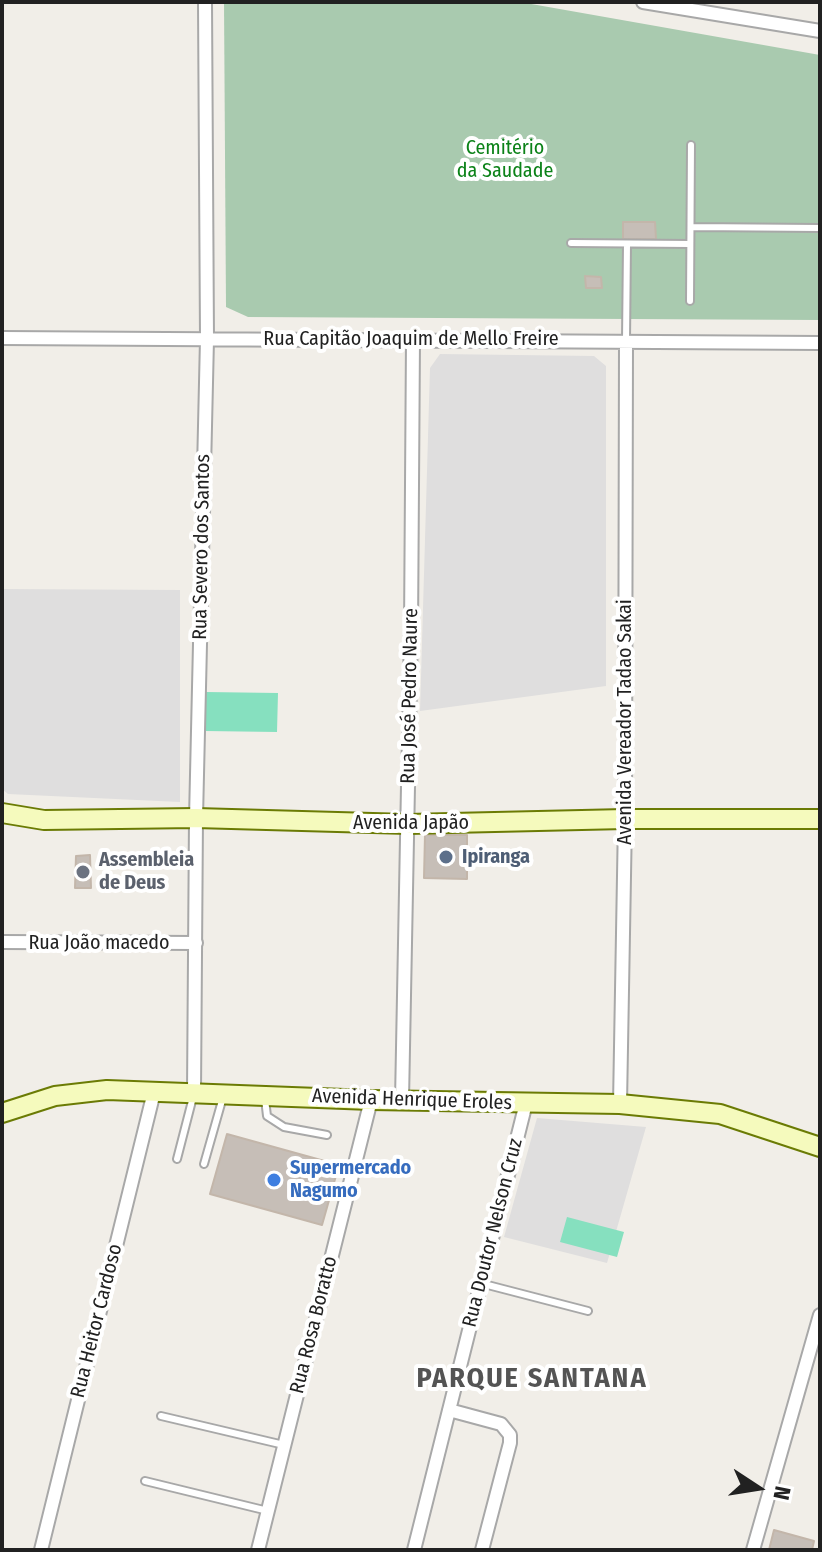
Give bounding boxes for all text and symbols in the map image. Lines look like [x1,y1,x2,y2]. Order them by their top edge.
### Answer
park label: Cemitério da Saudade [457,136,553,183]
street label: Rua Capitão Joaquim de Mello Freire [263,327,559,351]
street label: Rua Severo dos Santos [188,454,216,640]
street label: Avenida Vereador Tadao Sakai [613,599,637,845]
street label: Rua José Pedro Naure [396,608,424,784]
street label: Avenida Japão [353,811,469,835]
place label: Ipiranga [462,845,530,869]
place label: Assembleia de Deus [99,848,194,895]
marker: Ipiranga [437,848,455,866]
marker: Assembleia de Deus [74,863,92,881]
street label: Rua João macedo [28,931,170,955]
street label: Avenida Henrique Eroles [312,1085,512,1115]
street label: Rua Doutor Nelson Cruz [458,1136,528,1330]
place label: Supermercado Nagumo [290,1156,411,1203]
marker: Supermercado Nagumo [265,1171,283,1189]
street label: Rua Heitor Cardoso [66,1242,128,1400]
street label: Rua Rosa Boratto [285,1254,343,1396]
district label: PARQUE SANTANA [416,1362,648,1396]
north arrow [718,1448,798,1528]
text: N [767,1484,797,1502]

